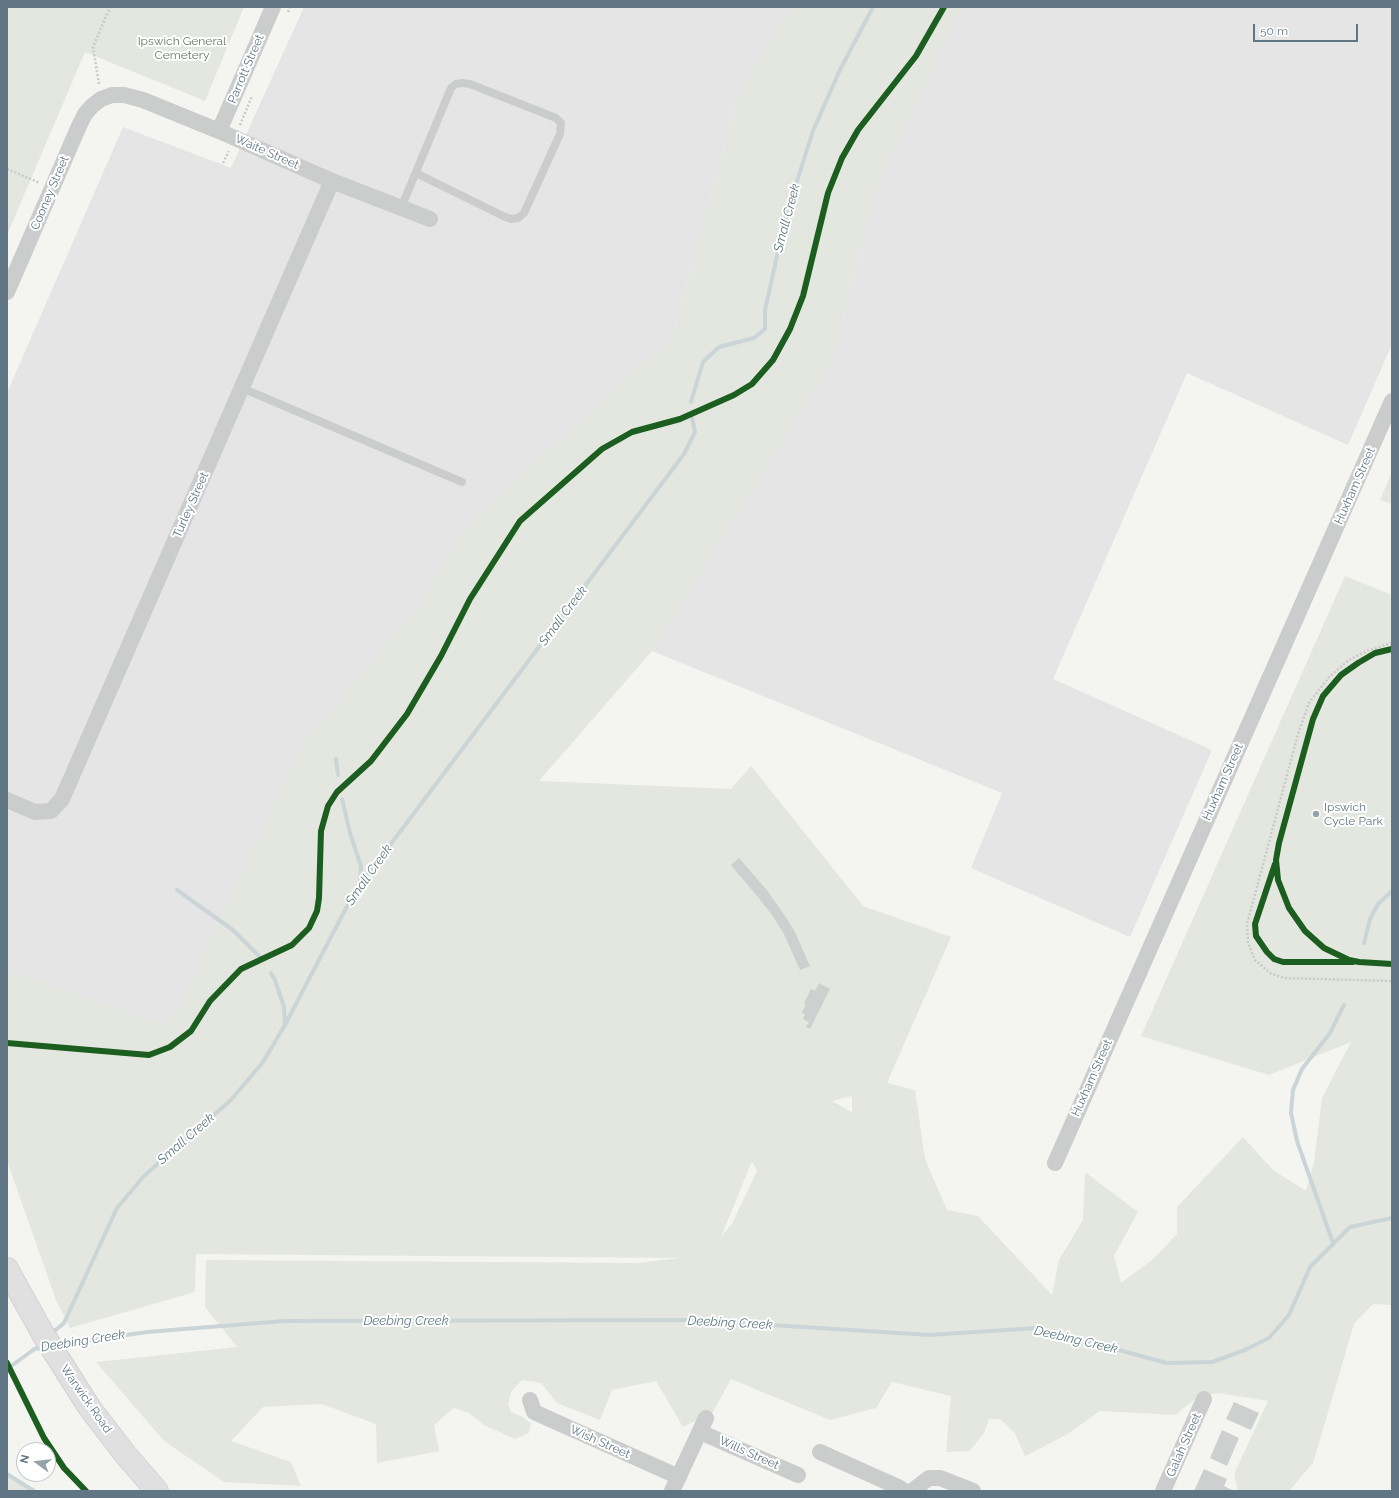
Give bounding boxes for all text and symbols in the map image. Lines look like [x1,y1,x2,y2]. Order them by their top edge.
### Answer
scale bar [1255,16,1360,42]
text: 50 m [1260,24,1288,38]
street label: Parrott Street [225,32,267,106]
park label: Ipswich General Cemetery [138,34,226,62]
street label: Waite Street [233,132,301,172]
street label: Cooney Street [28,154,72,232]
water label: Small Creek [770,182,804,254]
street label: Huxham Street [1332,445,1378,527]
street label: Turley Street [170,470,212,540]
water label: Small Creek [536,583,590,649]
street label: Huxham Street [1200,741,1246,823]
place label: Ipswich Cycle Park [1324,800,1383,828]
marker: Ipswich Cycle Park [1311,809,1321,819]
water label: Small Creek [342,842,396,908]
street label: Huxham Street [1069,1037,1115,1119]
water label: Small Creek [154,1110,218,1168]
water label: Deebing Creek [363,1313,449,1329]
water label: Deebing Creek [687,1313,773,1333]
water label: Deebing Creek [1033,1323,1119,1357]
water label: Deebing Creek [40,1327,126,1355]
street label: Warwick Road [57,1362,115,1436]
street label: Galah Street [1164,1411,1204,1479]
street label: Wish Street [568,1422,632,1462]
street label: Wills Street [717,1433,781,1473]
north arrow [16,1442,56,1482]
text: N [18,1453,32,1465]

